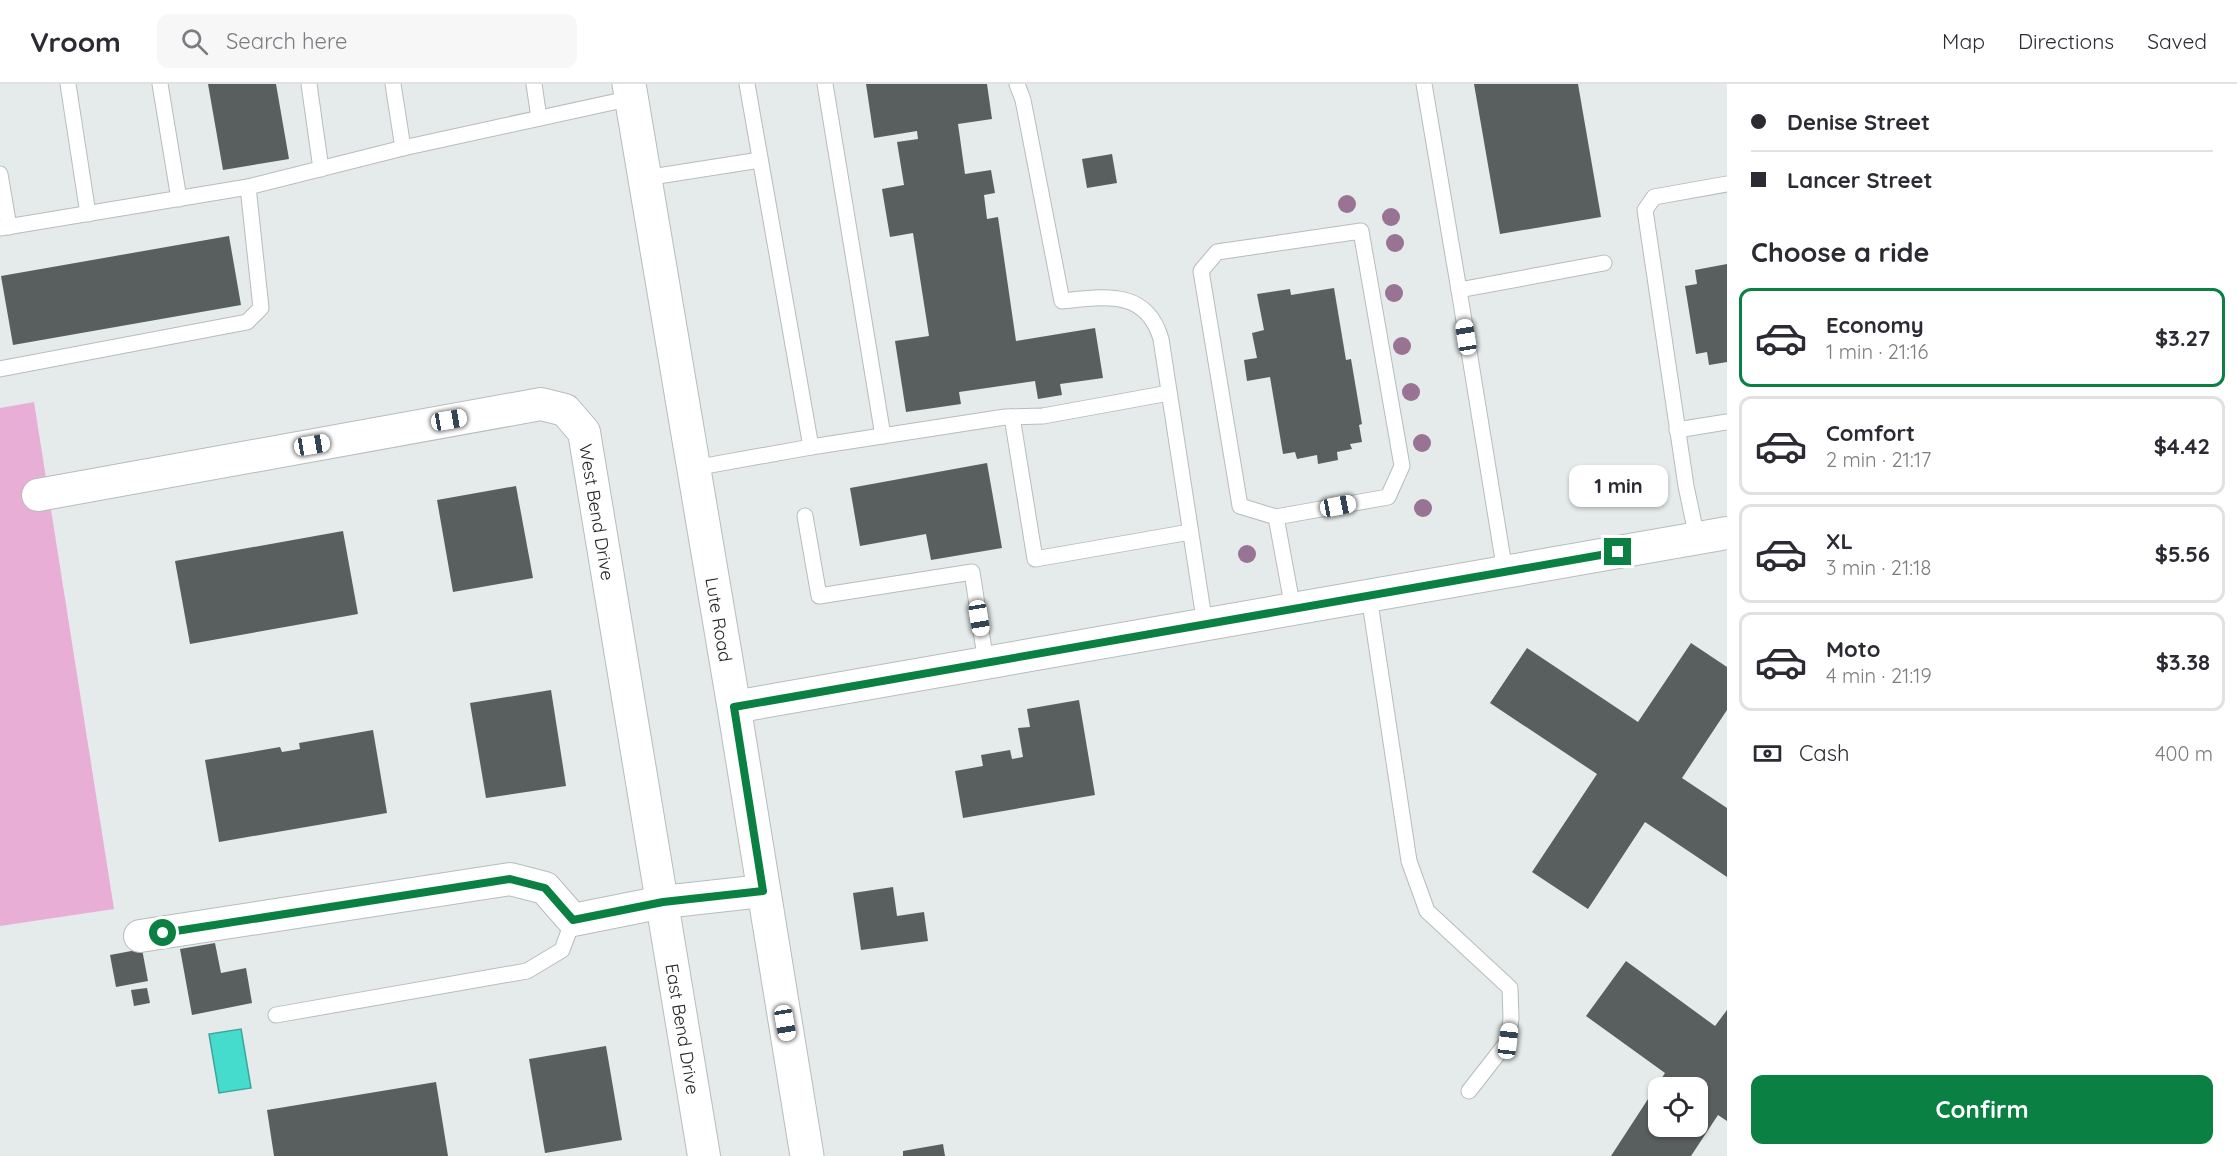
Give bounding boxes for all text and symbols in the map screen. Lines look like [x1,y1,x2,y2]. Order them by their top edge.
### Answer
search box [157,14,577,68]
text: Vroom [30,24,121,59]
icon: search [178,25,211,58]
text: Search here [226,27,347,55]
text: Map [1942,28,1985,54]
text: Directions [2018,28,2114,54]
text: Saved [2147,28,2207,54]
text: Denise Street [1787,108,1930,136]
text: Lancer Street [1787,166,1933,194]
text: Choose a ride [1751,235,1929,269]
icon: car [1754,311,1808,365]
text: Economy [1826,311,1924,339]
car [1454,318,1478,356]
text: $3.27 [2155,324,2210,352]
text: 1 min · 21:16 [1826,339,1928,364]
car [430,408,468,432]
icon: car [1754,419,1808,473]
text: Comfort [1826,419,1915,447]
text: $4.42 [2154,432,2210,460]
car [293,433,331,457]
street label: West Bend Drive [575,442,620,582]
text: 2 min · 21:17 [1826,447,1931,472]
callout: 1 min [1568,465,1668,507]
text: 1 min [1594,473,1643,498]
car [1319,494,1357,518]
icon: car [1754,527,1808,581]
text: XL [1826,527,1853,555]
route end [1604,538,1631,565]
text: $5.56 [2155,540,2210,568]
text: 3 min · 21:18 [1826,555,1931,580]
street label: Lute Road [701,575,738,664]
car [967,599,991,637]
icon: car [1754,635,1808,689]
text: Moto [1826,635,1880,663]
text: $3.38 [2156,648,2210,676]
text: 4 min · 21:19 [1826,663,1932,688]
icon: cash [1751,737,1784,770]
text: Cash [1799,739,1850,767]
text: 400 m [2155,741,2213,766]
route start [149,919,176,946]
street label: East Bend Drive [661,962,705,1096]
car [773,1004,797,1042]
car [1497,1022,1519,1060]
button: Confirm [1751,1075,2213,1144]
map controls [1648,1077,1708,1137]
button: locate [1648,1077,1708,1137]

